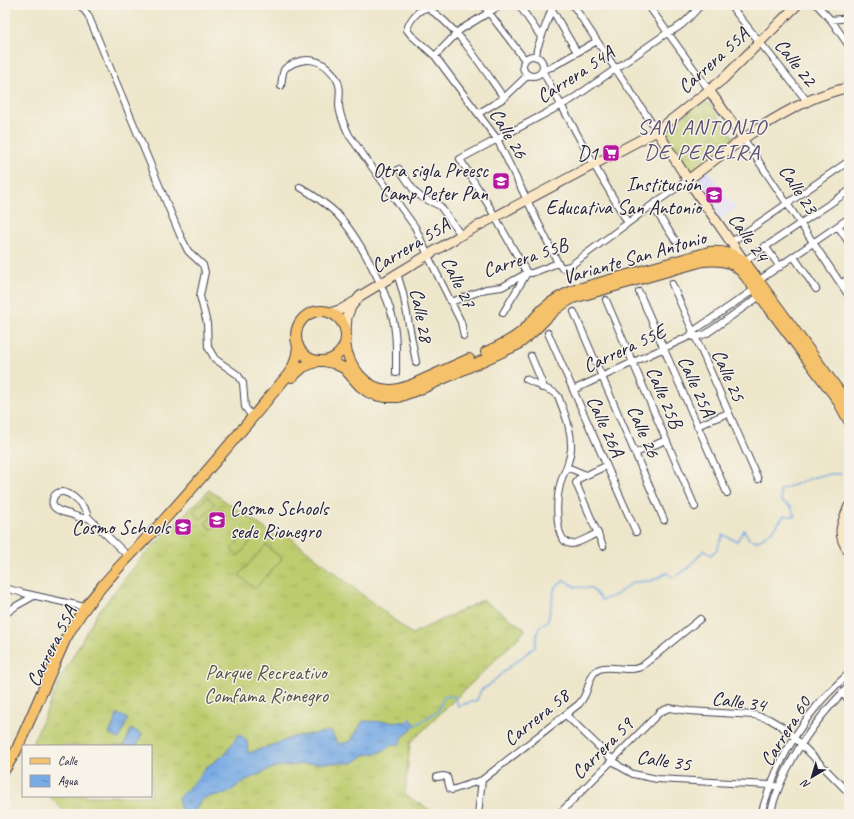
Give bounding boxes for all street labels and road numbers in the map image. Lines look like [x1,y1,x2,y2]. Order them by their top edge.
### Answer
street label: Carrera 55A [673,21,755,99]
street label: Calle 22 [769,33,823,93]
street label: Carrera 54A [532,40,620,109]
street label: Calle 26 [484,104,534,164]
street label: Calle 23 [773,160,825,221]
street label: Calle 24 [723,208,776,268]
street label: Carrera 55A [366,212,455,279]
street label: Variante San Antonio [560,225,710,290]
street label: Carrera 55B [480,232,572,283]
street label: Calle 27 [435,252,482,313]
street label: Calle 28 [404,286,439,346]
street label: Carrera 55E [579,318,672,378]
street label: Calle 25 [706,345,751,406]
street label: Calle 25A [672,352,721,422]
street label: Calle 25B [640,363,689,433]
street label: Calle 26A [581,392,630,462]
street label: Calle 26 [621,401,666,462]
street label: Carrera 55A [20,601,83,691]
street label: Carrera 58 [498,682,576,751]
street label: Calle 34 [710,685,770,718]
street label: Carrera 60 [754,690,818,771]
street label: Carrera 59 [566,711,640,785]
street label: Calle 35 [635,744,694,777]

